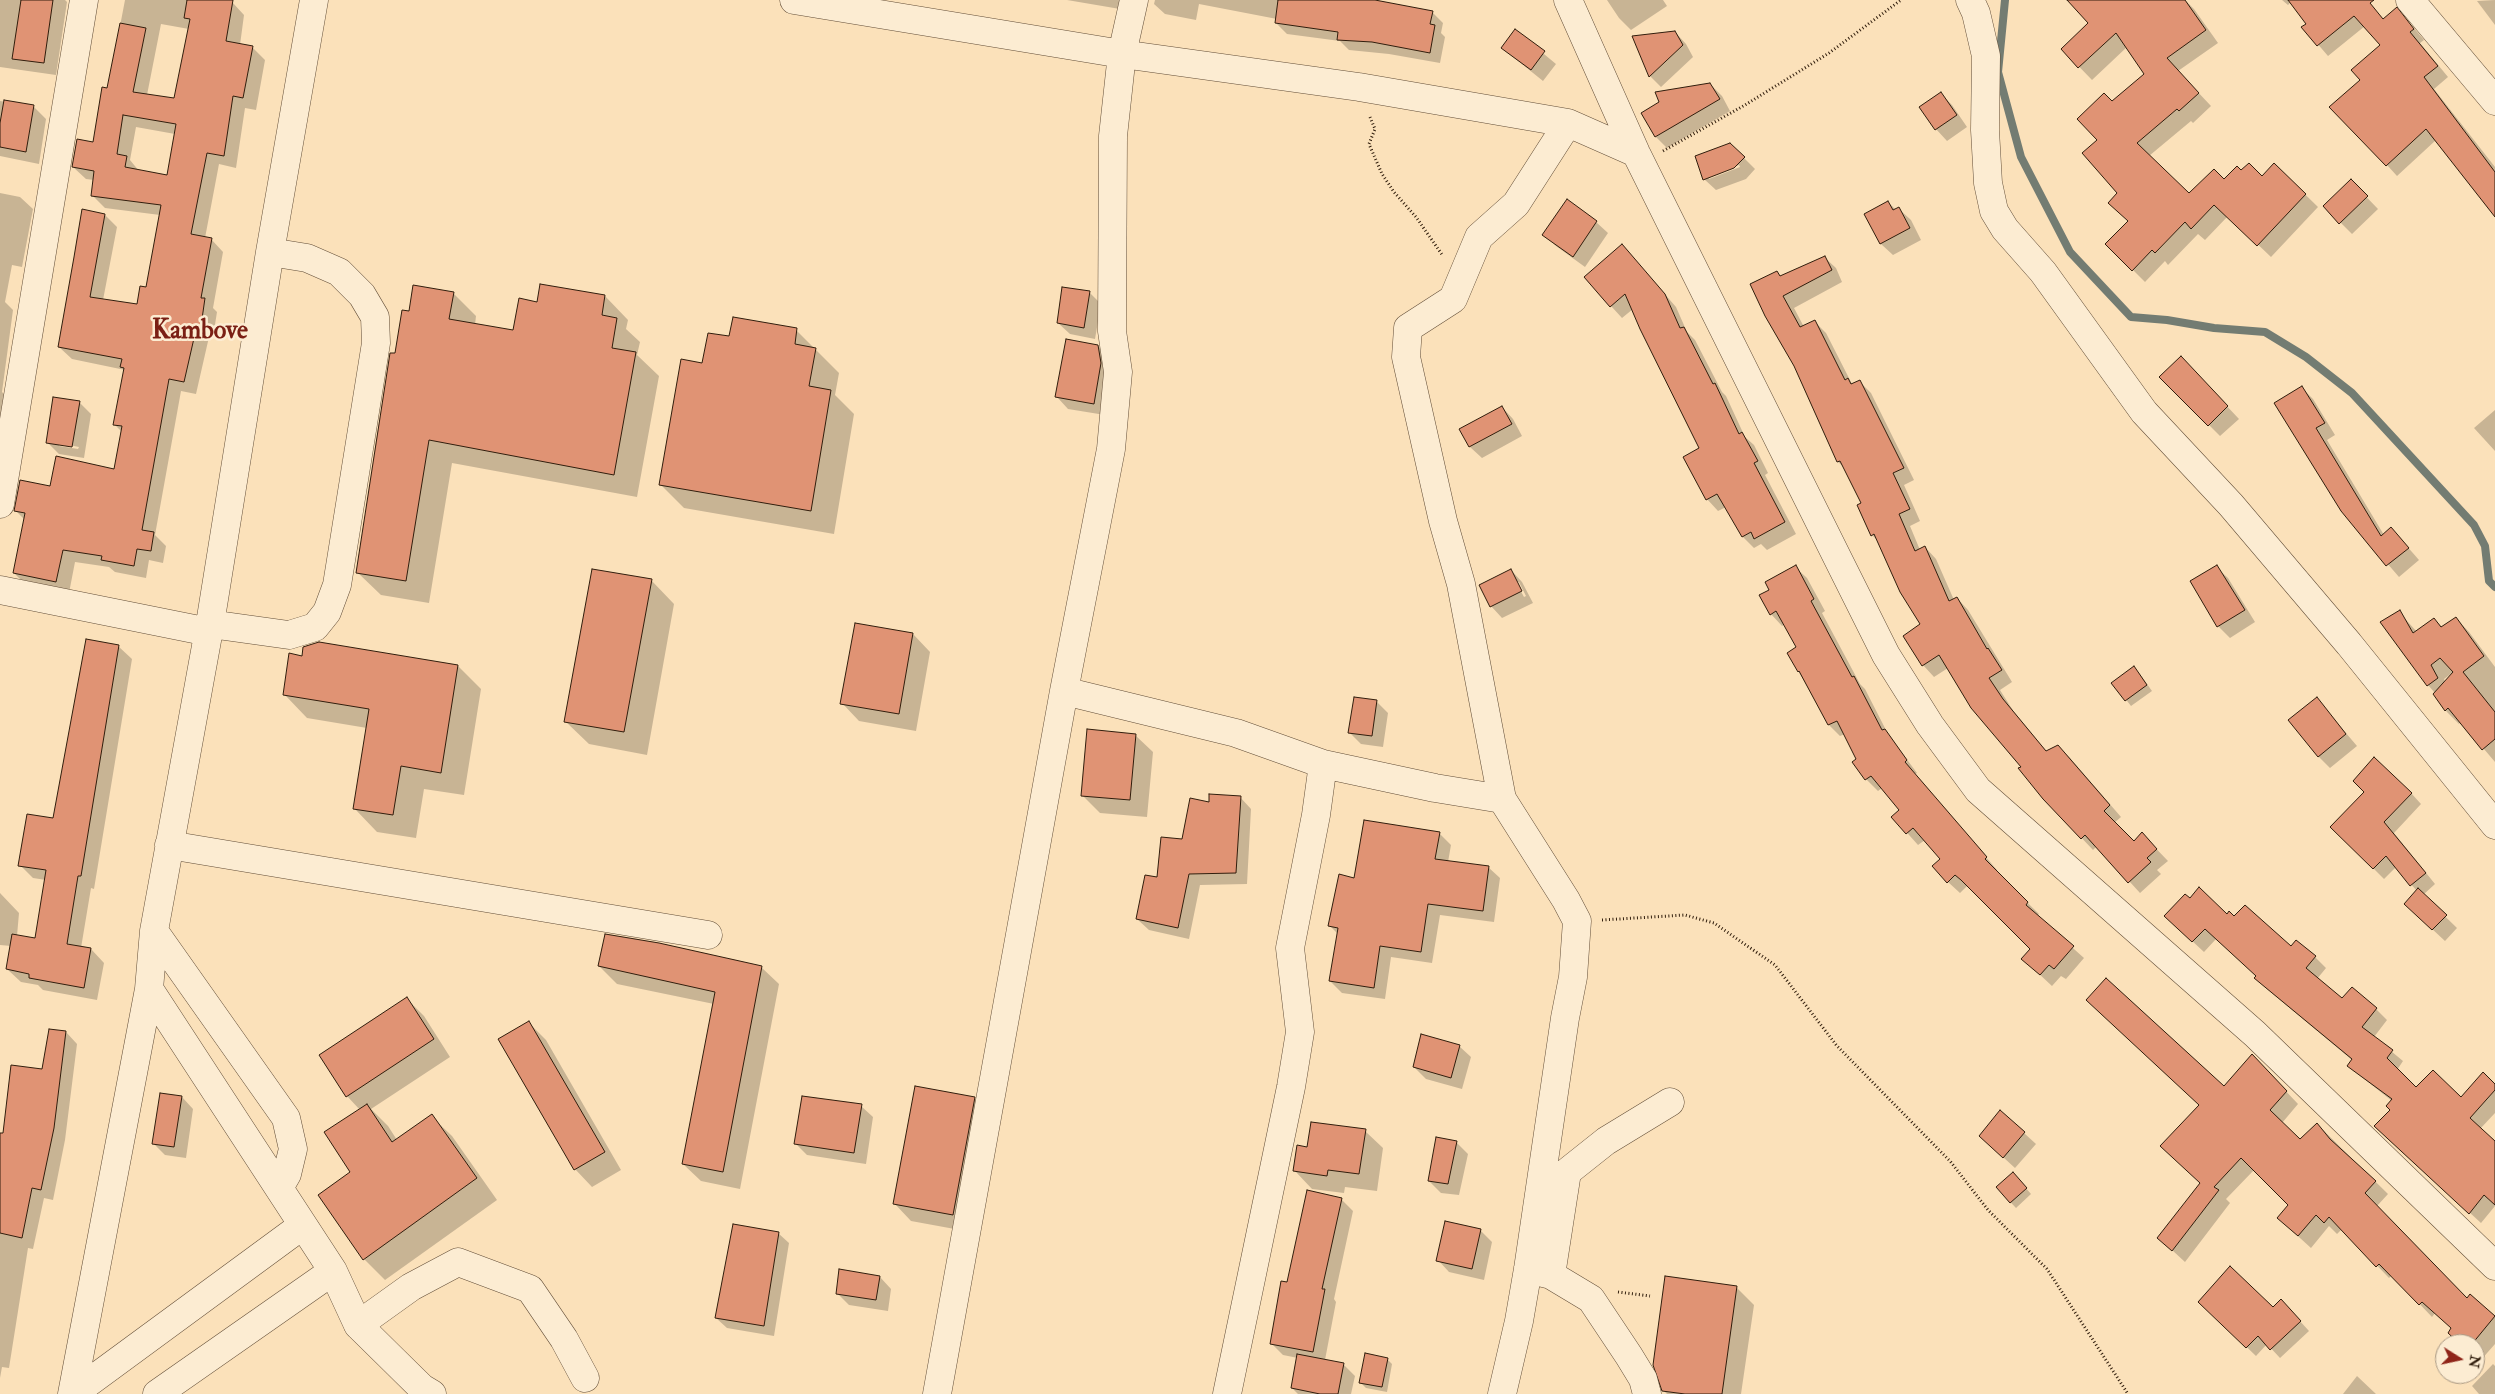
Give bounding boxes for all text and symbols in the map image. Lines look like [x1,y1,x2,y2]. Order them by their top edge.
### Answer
district label: Kambove [152,316,248,348]
north arrow [2435,1334,2485,1384]
text: N [2465,1354,2484,1369]

